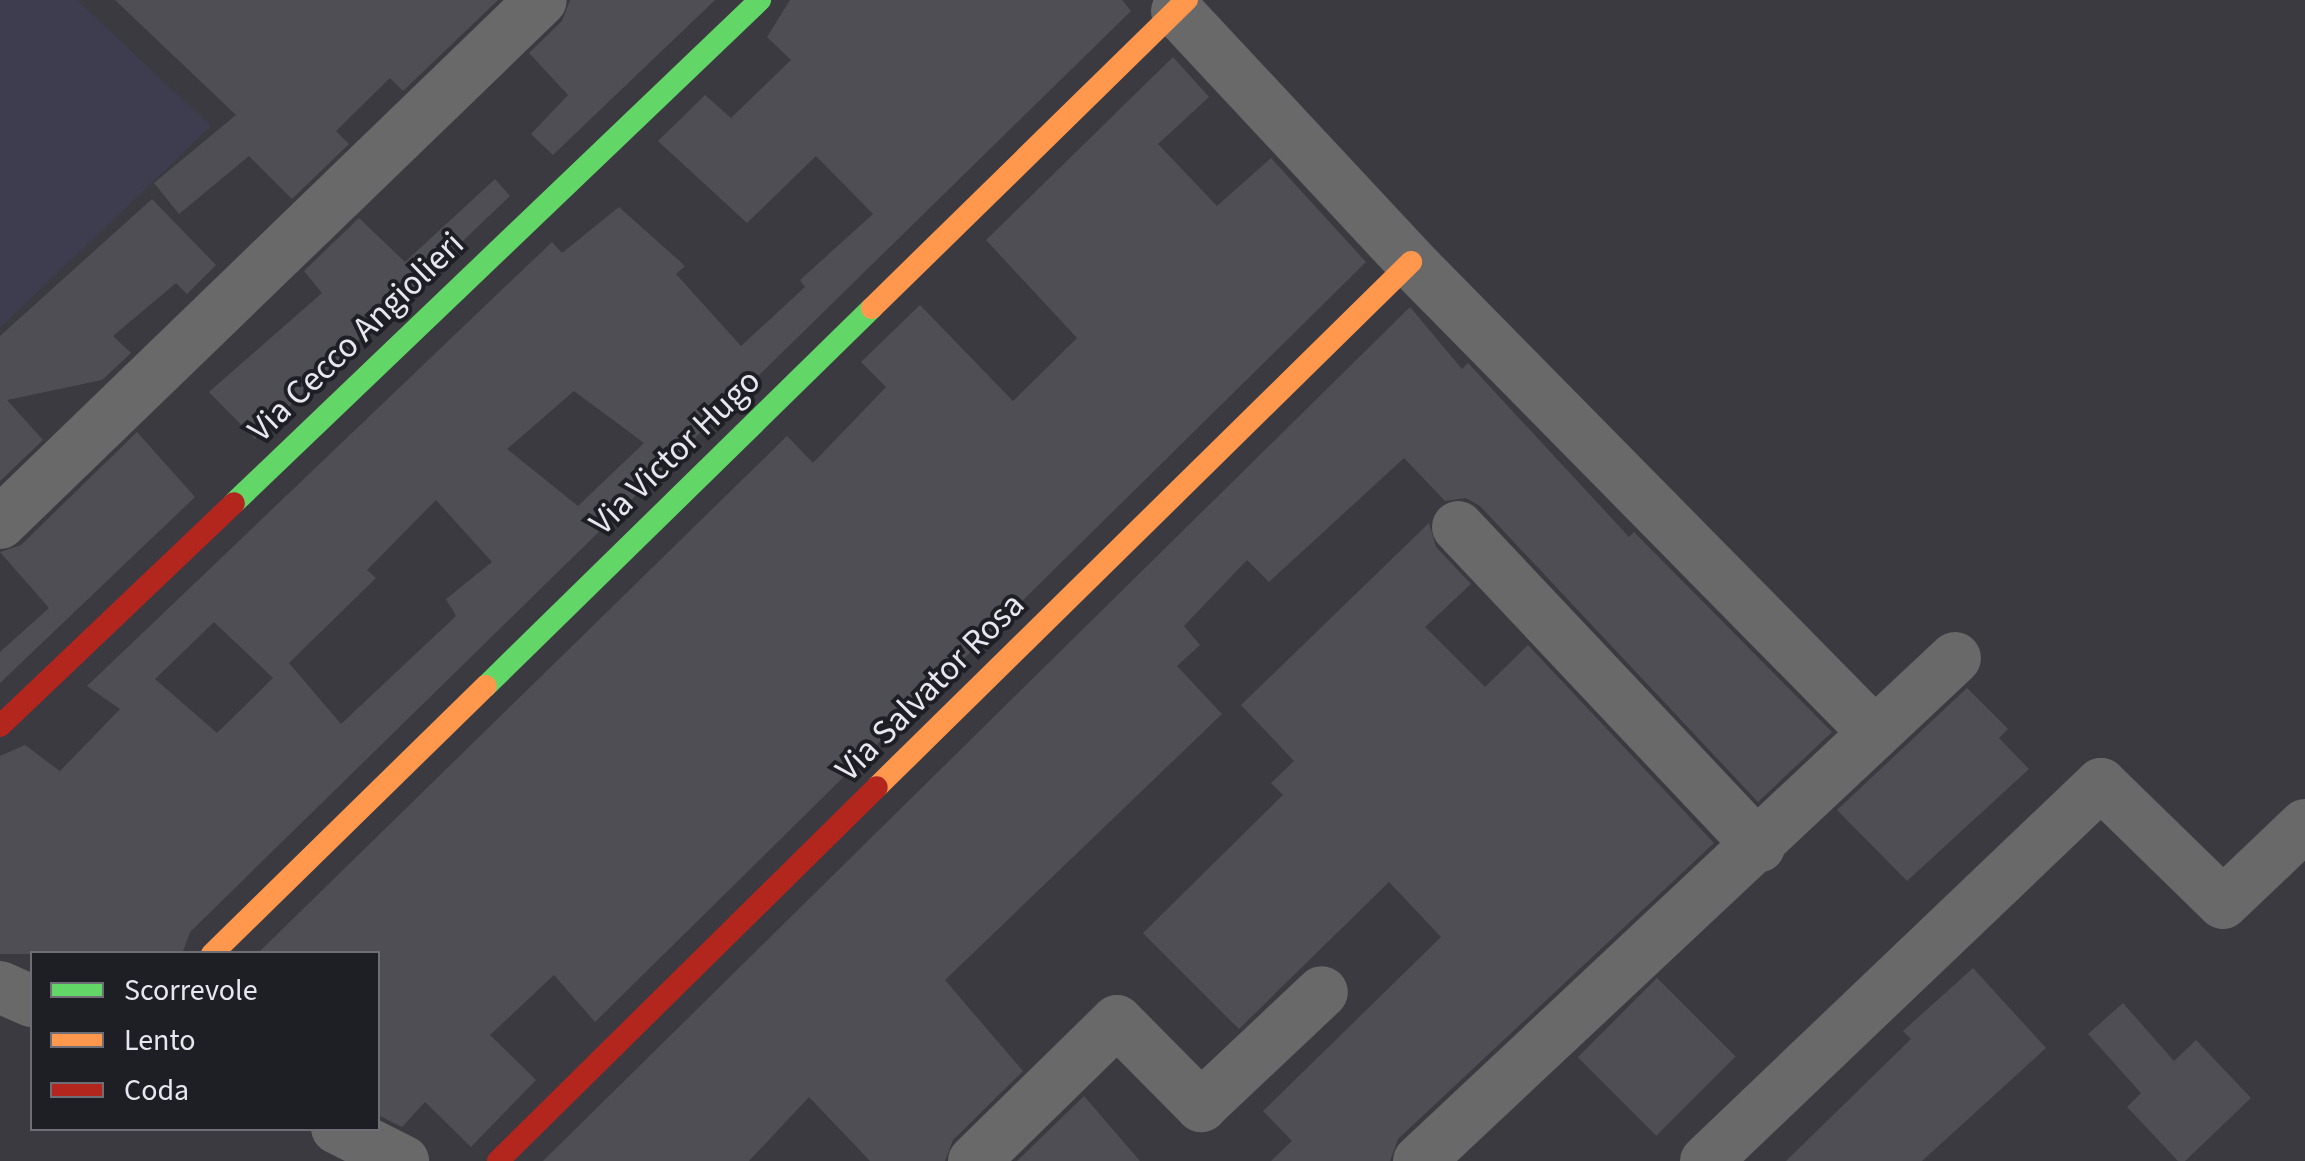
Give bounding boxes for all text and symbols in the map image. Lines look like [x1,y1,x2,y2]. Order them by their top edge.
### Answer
street label: Via Cecco Angiolieri [239,223,473,451]
street label: Via Victor Hugo [581,360,769,544]
street label: Via Salvator Rosa [827,584,1033,790]
legend [30,951,380,1131]
text: Scorrevole [124,969,258,1012]
text: Lento [124,1019,196,1062]
text: Coda [124,1069,189,1112]

